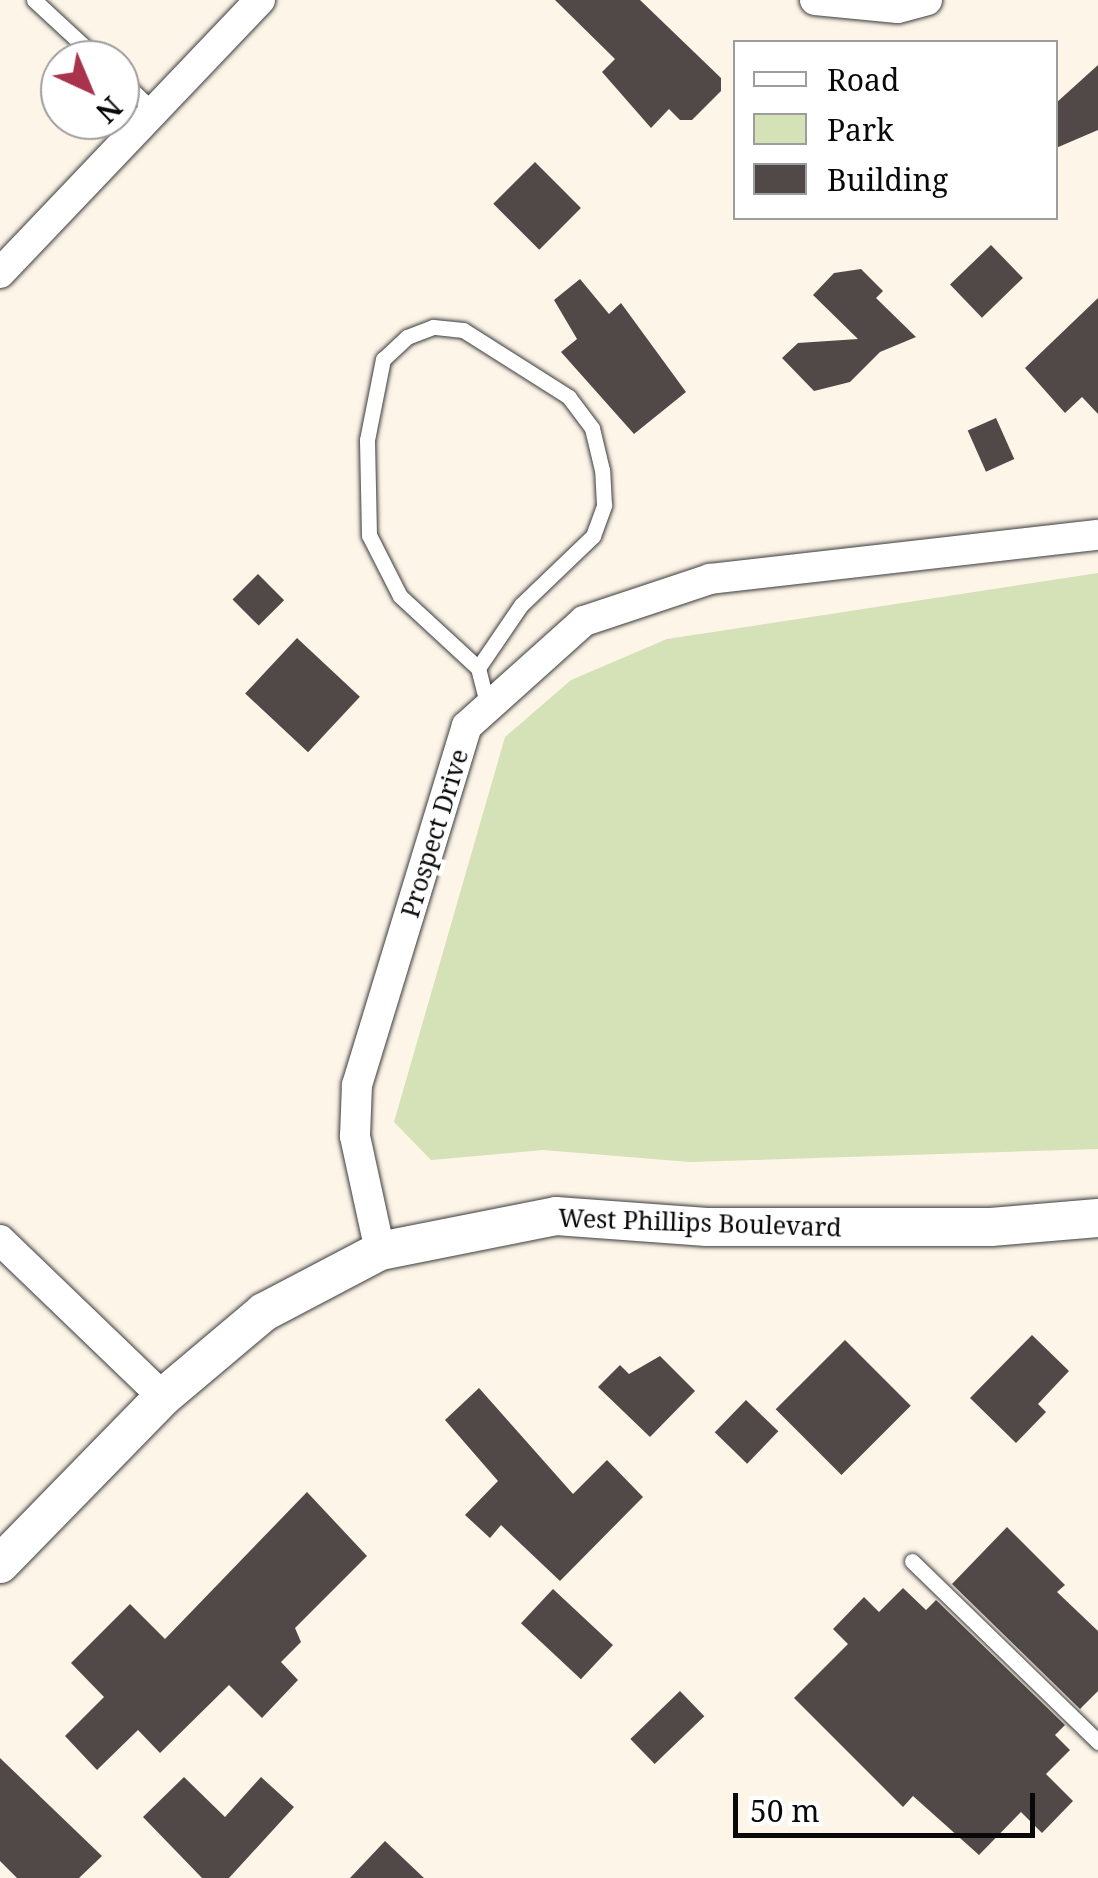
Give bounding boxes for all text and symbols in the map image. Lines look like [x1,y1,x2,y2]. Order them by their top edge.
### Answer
north arrow [40,40,140,140]
legend [733,40,1058,220]
text: Road [827,59,899,100]
text: N [88,89,131,131]
text: Park [827,109,894,150]
text: Building [827,159,948,200]
street label: Prospect Drive [394,745,474,921]
street label: West Phillips Boulevard [558,1202,842,1242]
scale bar [738,1773,1040,1835]
text: 50 m [750,1790,820,1831]

